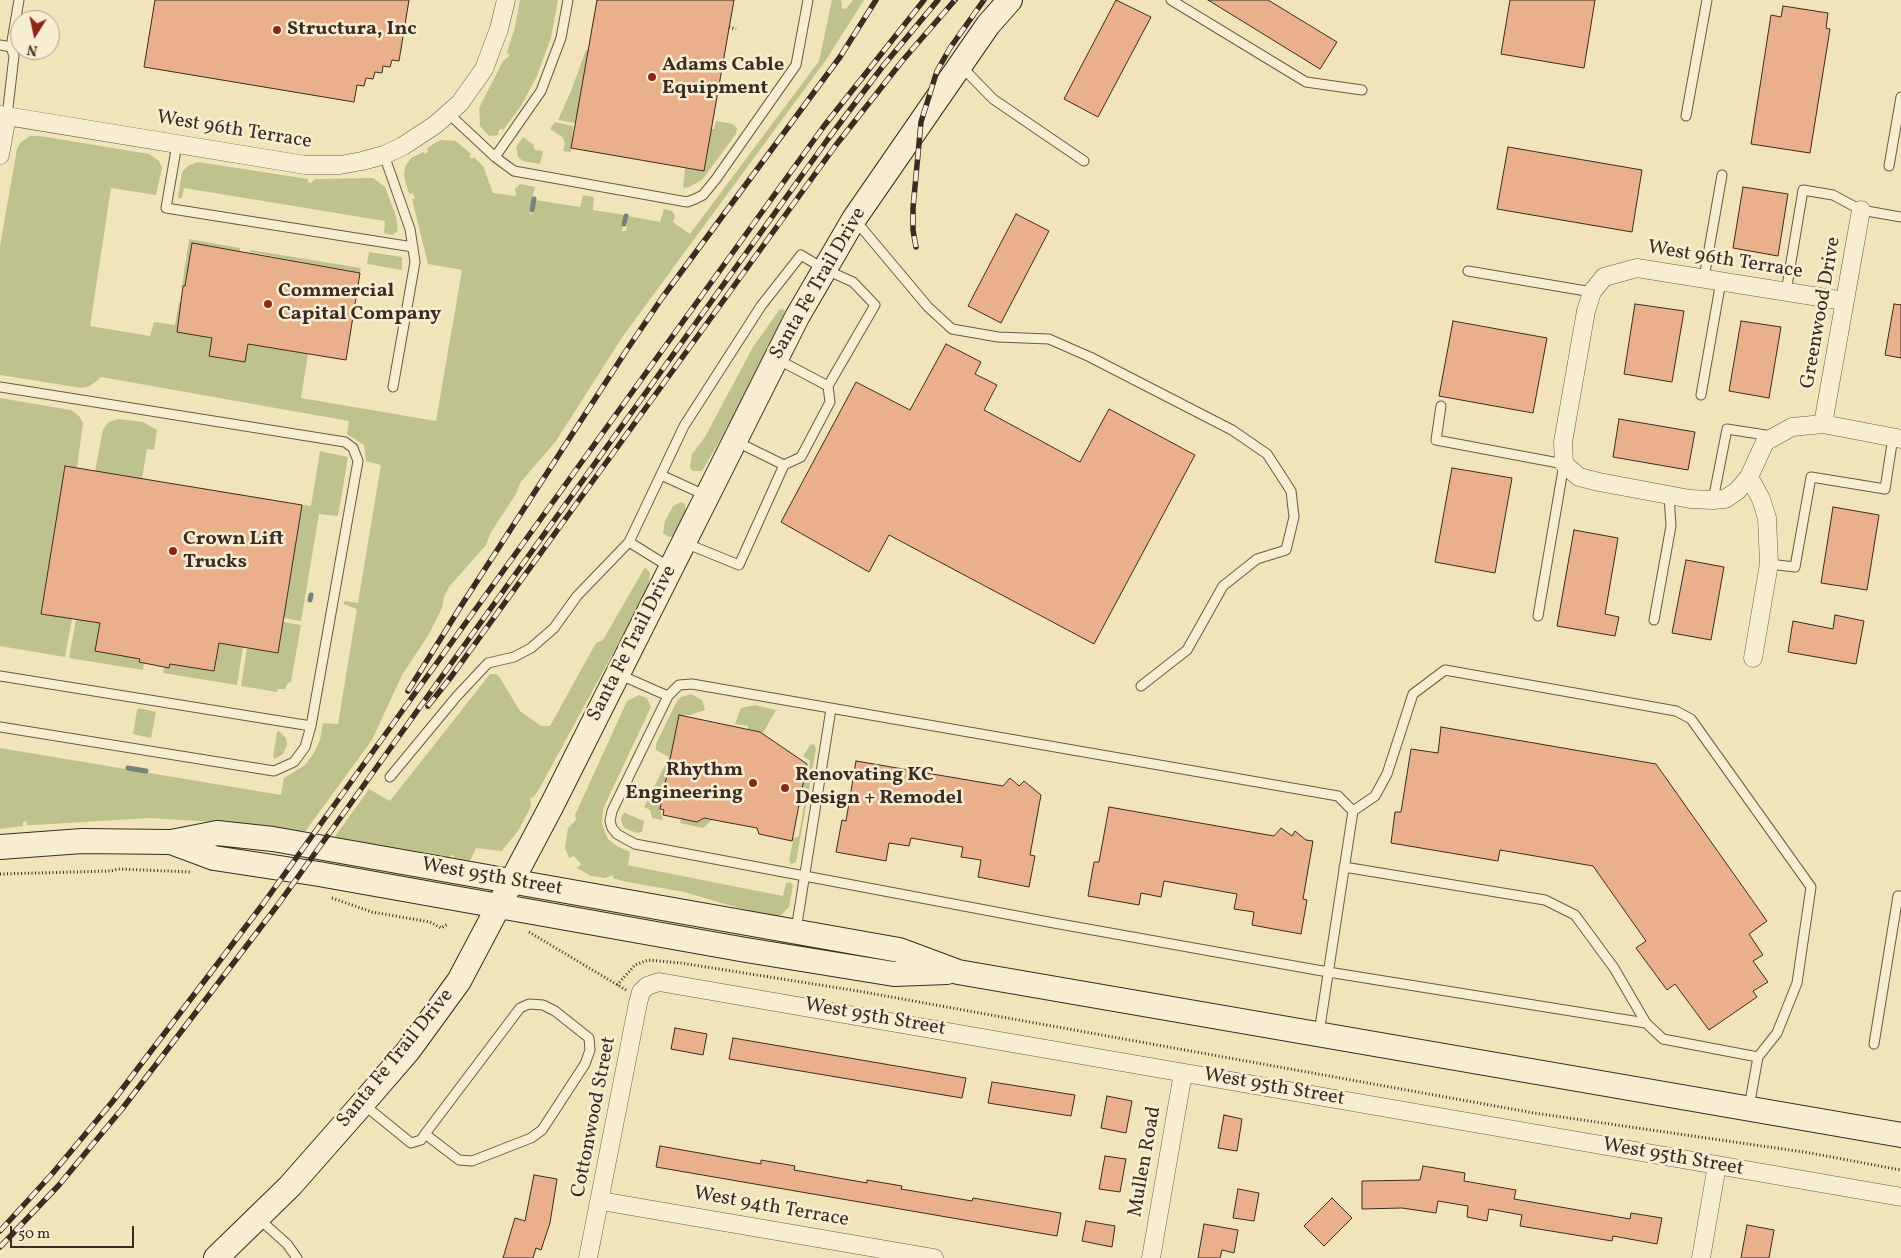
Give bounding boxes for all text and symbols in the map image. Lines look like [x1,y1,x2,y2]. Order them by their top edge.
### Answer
north arrow [10,10,60,60]
place label: Structura, Inc [287,18,416,42]
marker: Structura, Inc [271,24,283,36]
text: N [26,39,39,60]
place label: Adams Cable Equipment [662,54,784,101]
marker: Adams Cable Equipment [646,71,658,83]
street label: West 96th Terrace [155,107,313,155]
street label: Santa Fe Trail Drive [766,204,872,364]
street label: Greenwood Drive [1797,235,1847,391]
street label: West 96th Terrace [1646,237,1804,285]
place label: Commercial Capital Company [278,280,441,327]
marker: Commercial Capital Company [262,298,274,310]
place label: Crown Lift Trucks [183,528,284,575]
marker: Crown Lift Trucks [167,545,179,557]
street label: Santa Fe Trail Drive [583,562,683,726]
place label: Rhythm Engineering [625,759,743,806]
place label: Renovating KC Design + Remodel [795,764,963,811]
marker: Rhythm Engineering [747,777,759,789]
marker: Renovating KC Design + Remodel [779,782,791,794]
street label: West 95th Street [420,854,564,902]
street label: Santa Fe Trail Drive [333,985,459,1133]
street label: West 95th Street [803,994,947,1042]
street label: Cottonwood Street [568,1035,622,1199]
street label: West 95th Street [1202,1064,1346,1112]
street label: Mullen Road [1124,1105,1168,1219]
street label: West 95th Street [1601,1134,1745,1182]
street label: West 94th Terrace [692,1183,850,1233]
scale bar [12,1216,136,1248]
text: 50 m [18,1224,50,1245]

